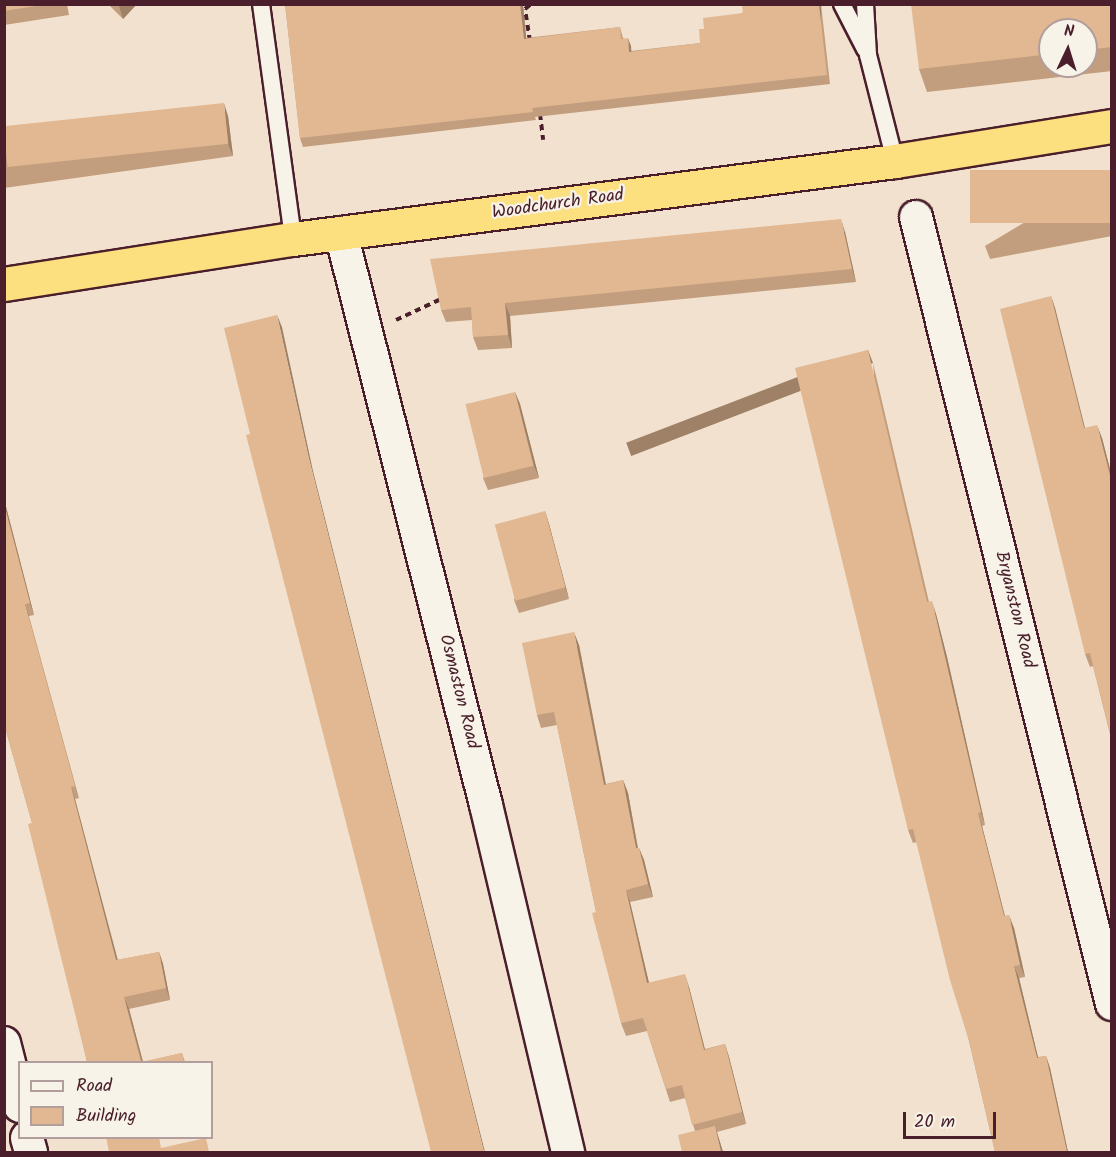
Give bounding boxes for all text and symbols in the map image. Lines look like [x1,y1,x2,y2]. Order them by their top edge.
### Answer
north arrow [1038,18,1098,78]
text: N [1063,19,1075,44]
street label: Woodchurch Road [491,185,625,225]
street label: Bryanston Road [989,549,1039,671]
street label: Osmaston Road [433,633,483,751]
legend [18,1061,213,1139]
text: Road [76,1072,112,1101]
scale bar [906,1100,999,1138]
text: Building [76,1102,136,1131]
text: 20 m [914,1108,955,1137]

